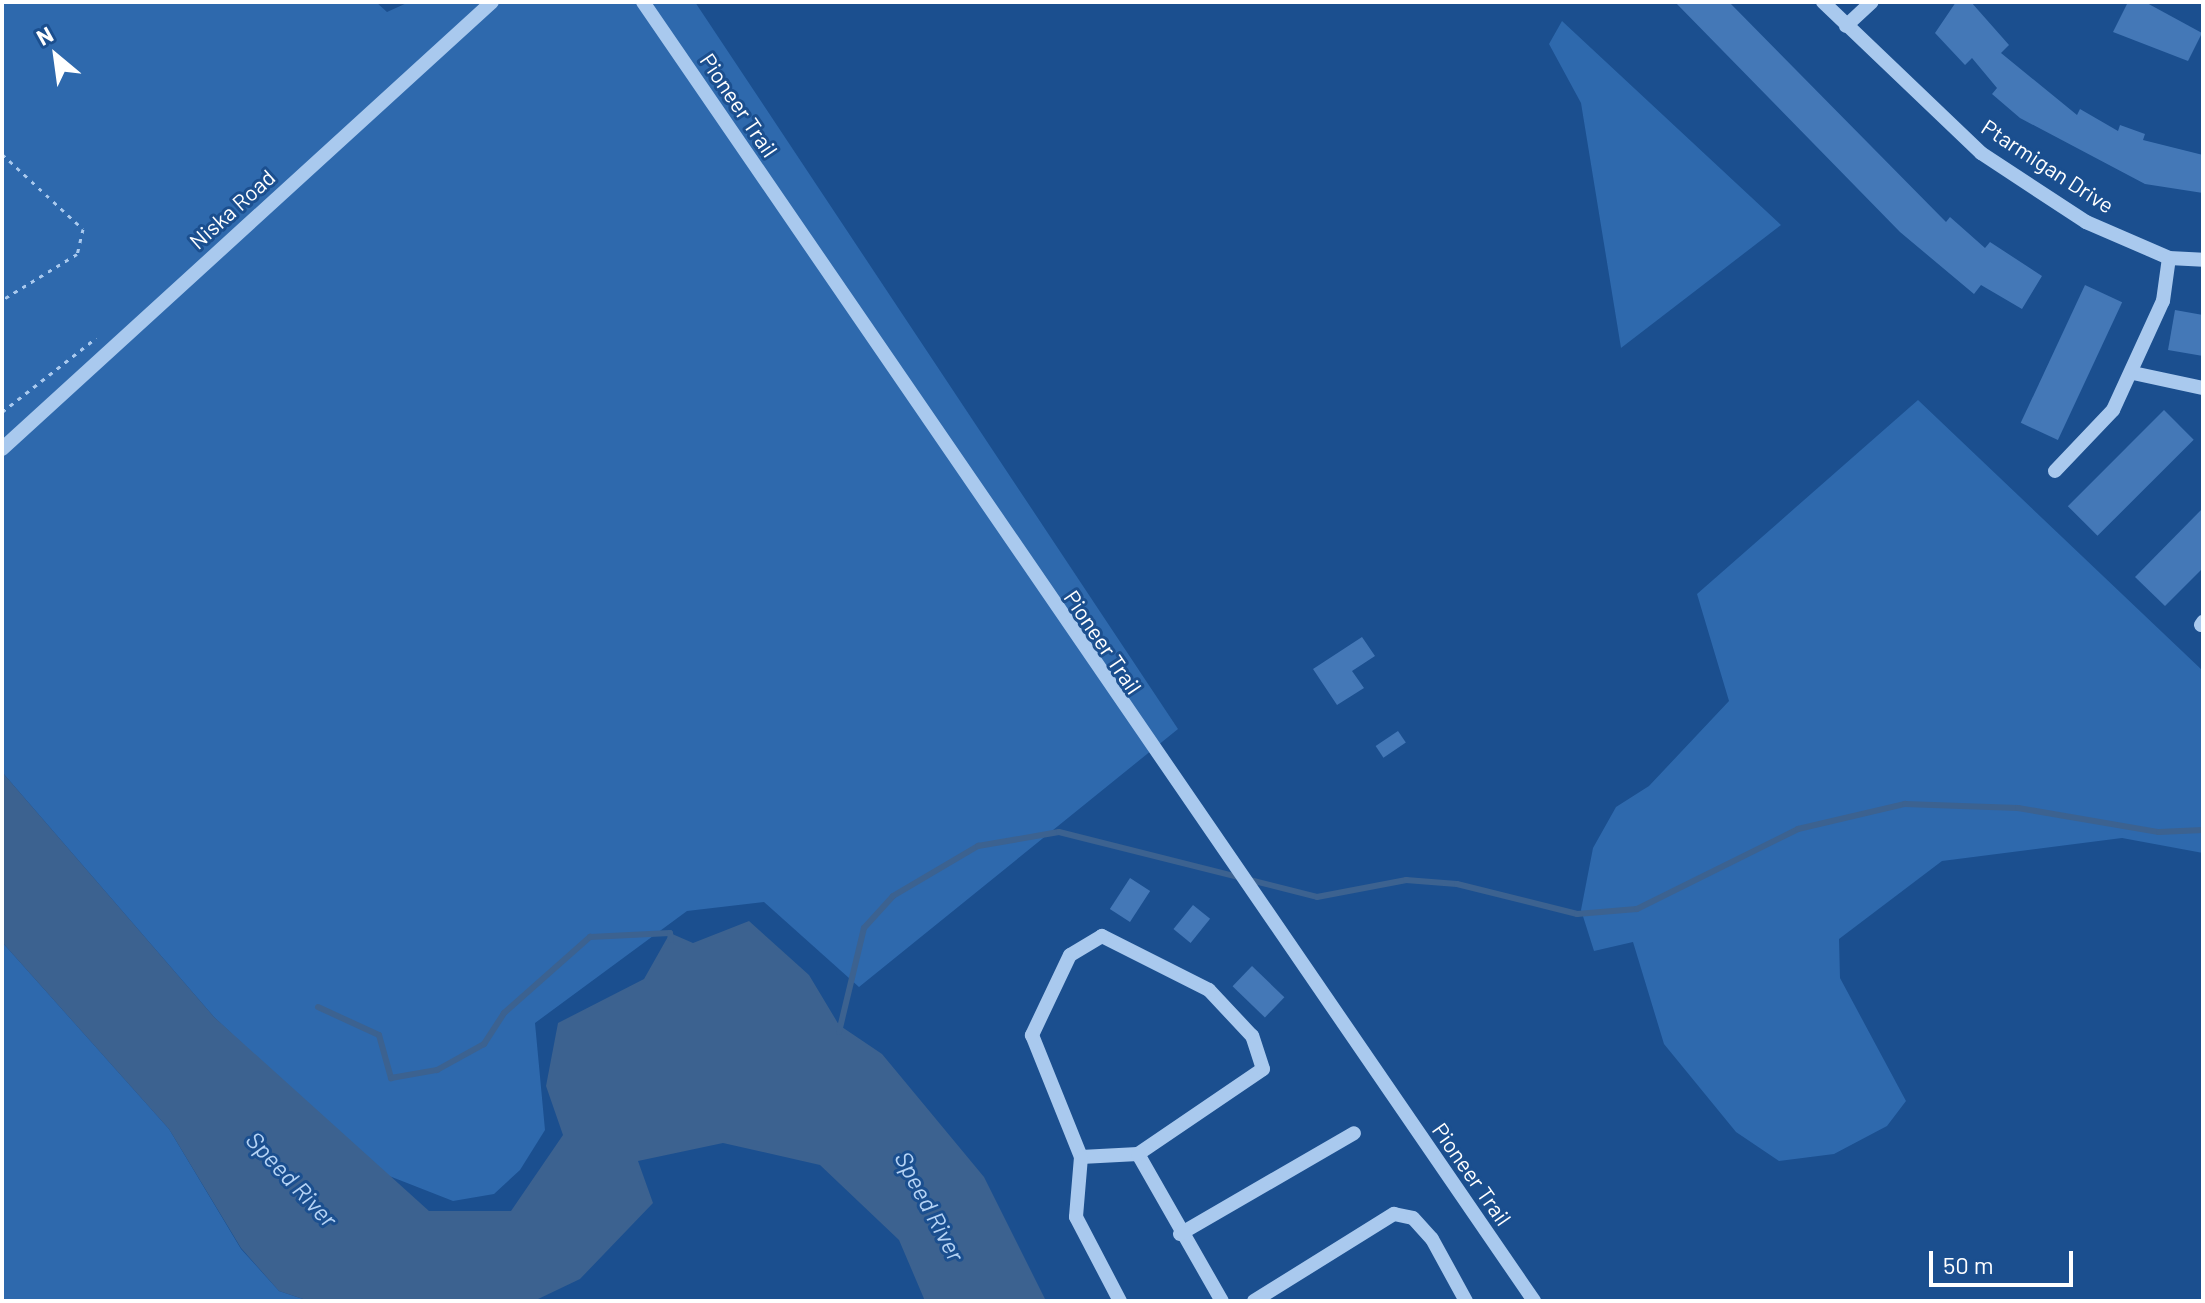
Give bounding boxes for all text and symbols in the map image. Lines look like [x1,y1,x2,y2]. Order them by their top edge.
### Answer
north arrow [16,16,96,96]
text: N [32,20,57,50]
street label: Pioneer Trail [695,48,783,162]
street label: Ptarmigan Drive [1977,113,2119,219]
street label: Niska Road [184,164,280,254]
street label: Pioneer Trail [1059,585,1147,699]
street label: Pioneer Trail [1427,1118,1517,1230]
water label: Speed River [240,1125,344,1233]
water label: Speed River [889,1146,971,1266]
scale bar [1933,1235,2077,1285]
text: 50 m [1943,1250,1994,1279]

